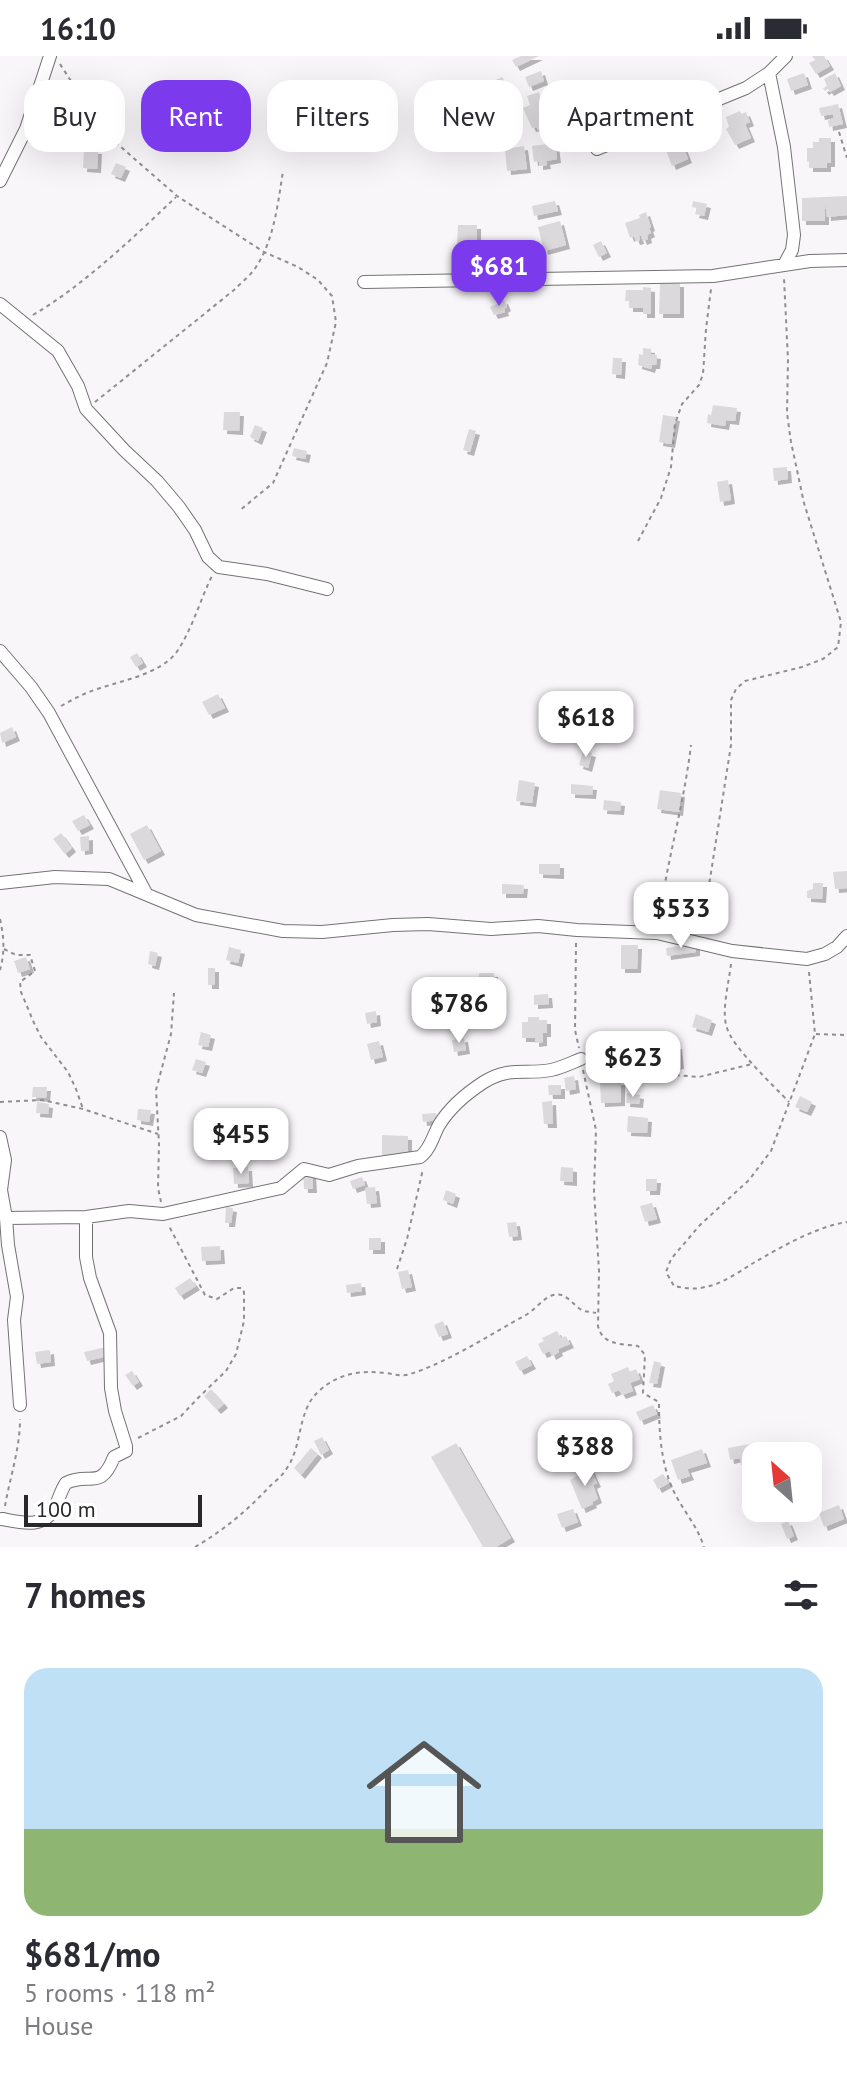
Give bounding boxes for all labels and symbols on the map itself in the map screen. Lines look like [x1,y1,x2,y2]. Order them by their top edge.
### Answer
pin: $681 [452,240,546,308]
pin: $618 [539,691,633,759]
pin: $533 [634,882,728,950]
pin: $786 [412,977,506,1045]
pin: $623 [586,1031,680,1099]
pin: $455 [194,1108,288,1176]
pin: $388 [538,1420,632,1488]
north arrow [742,1442,822,1522]
scale bar [24,1491,202,1527]

